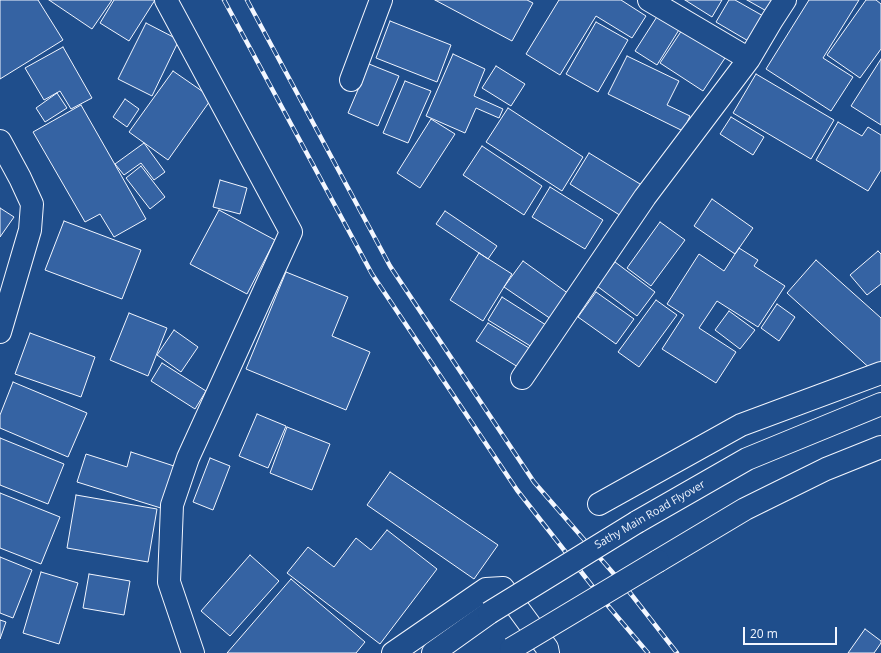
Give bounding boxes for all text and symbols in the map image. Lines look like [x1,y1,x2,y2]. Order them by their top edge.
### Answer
street label: Sathy Main Road Flyover [592,478,708,552]
scale bar [745,619,839,645]
text: 20 m [750,625,778,642]

